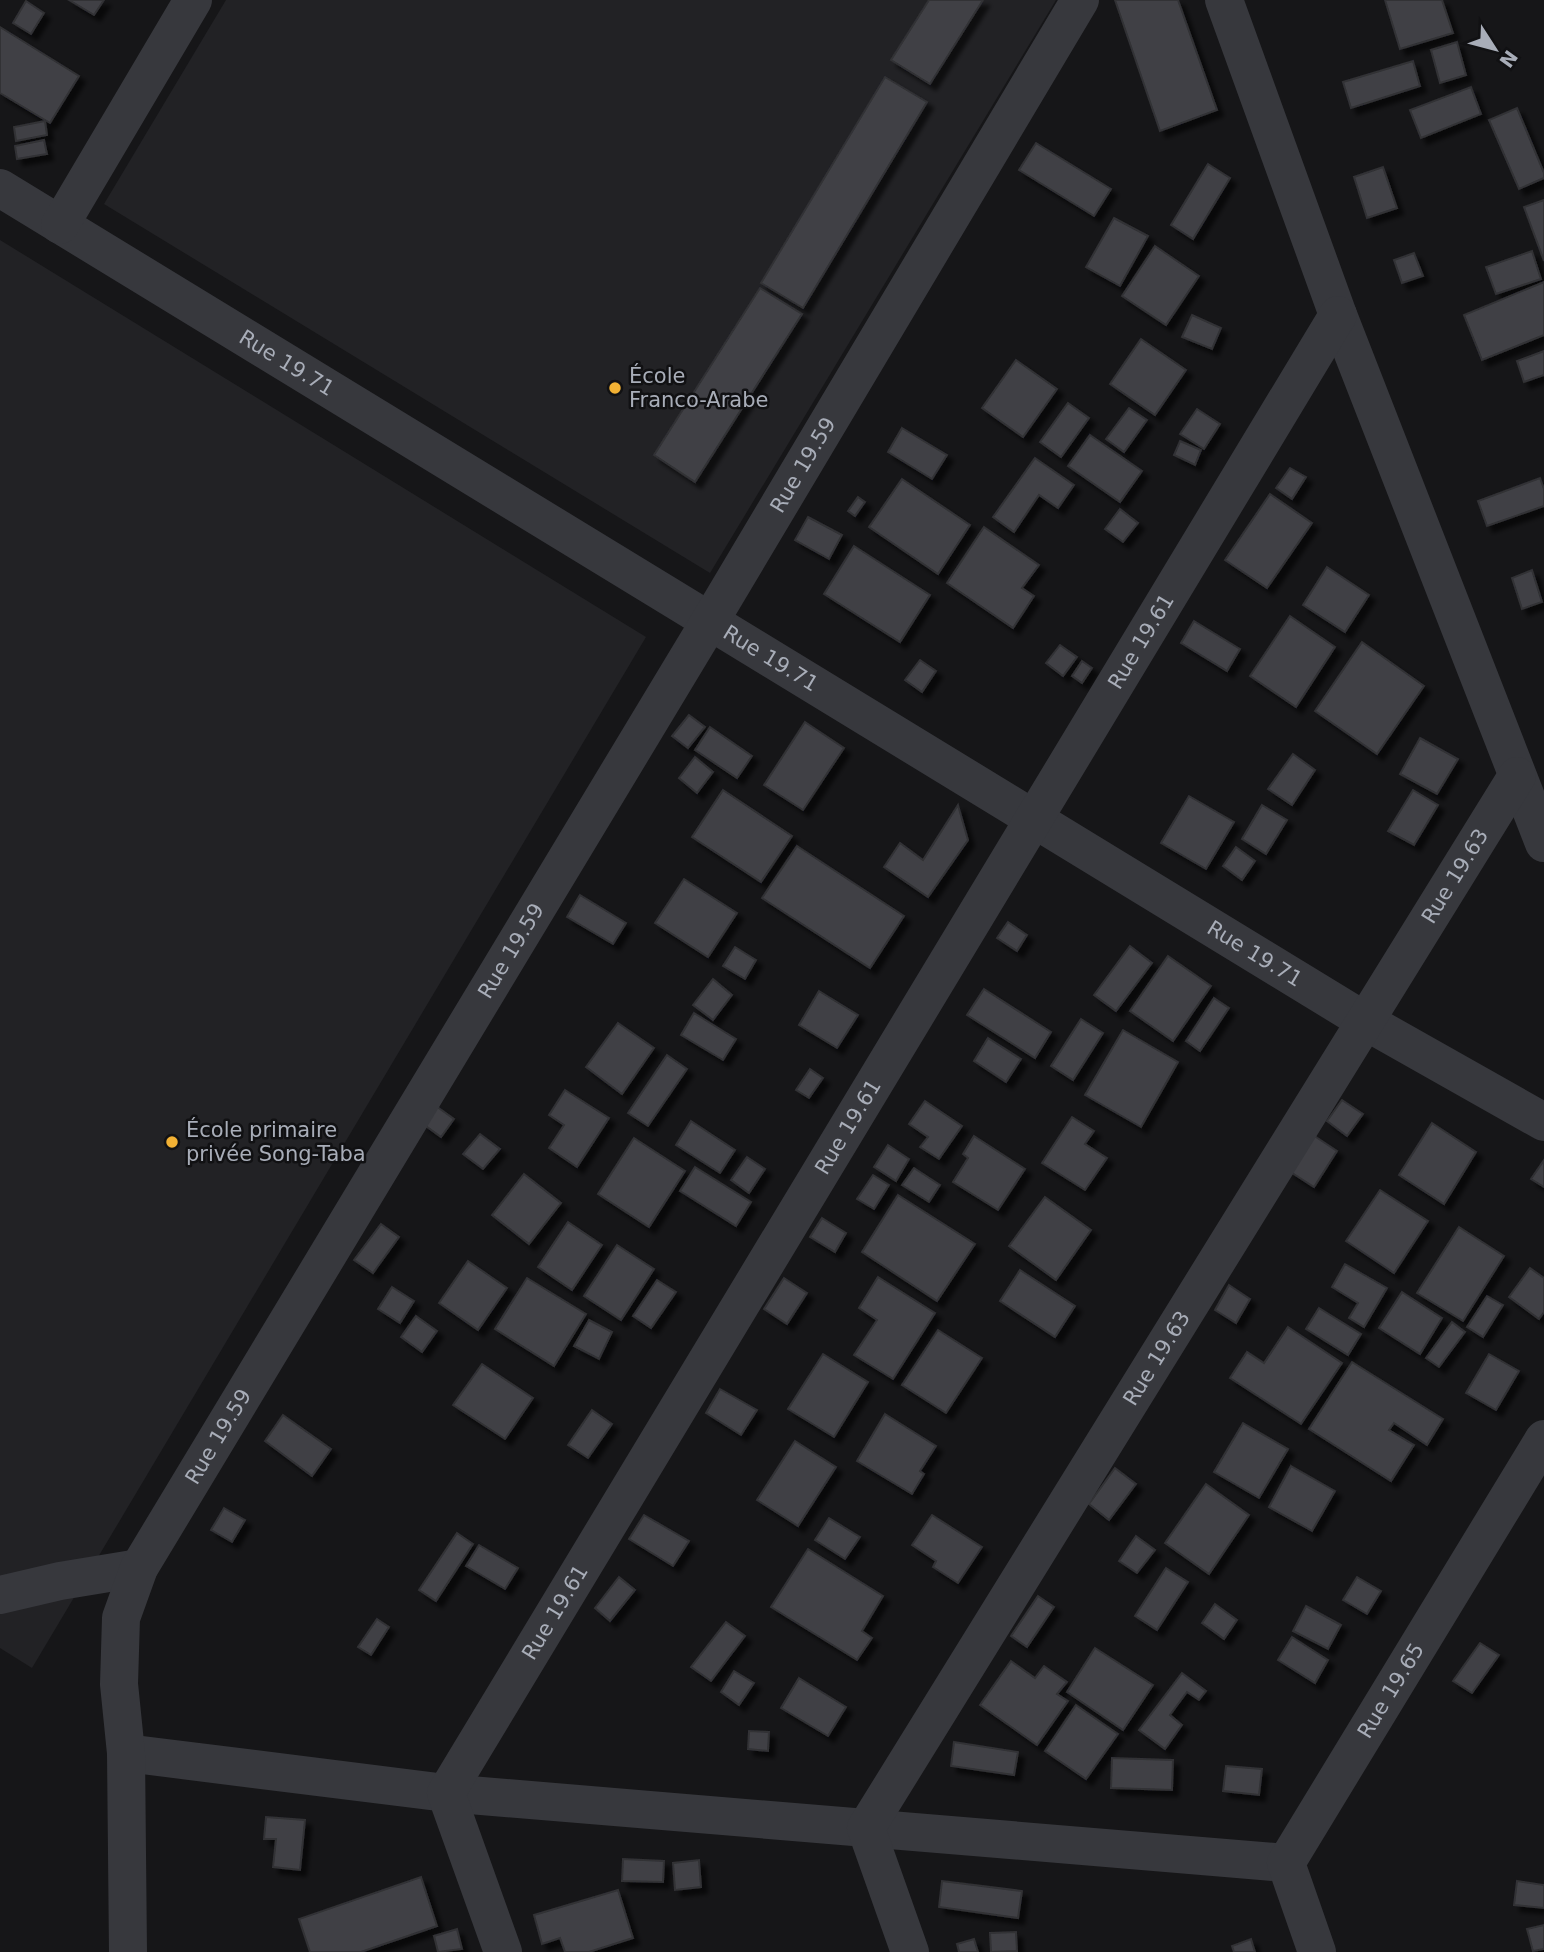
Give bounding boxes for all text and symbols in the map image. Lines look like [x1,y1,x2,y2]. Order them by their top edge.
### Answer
north arrow [1460,14,1530,84]
text: N [1495,46,1522,72]
street label: Rue 19.71 [235,325,339,401]
place label: École Franco-Arabe [629,363,768,412]
marker: École Franco-Arabe [607,380,623,396]
street label: Rue 19.59 [765,413,841,517]
street label: Rue 19.61 [1103,589,1179,693]
street label: Rue 19.71 [719,620,823,696]
street label: Rue 19.63 [1417,824,1493,928]
street label: Rue 19.59 [473,899,549,1003]
street label: Rue 19.71 [1203,916,1307,992]
street label: Rue 19.61 [810,1075,886,1179]
place label: École primaire privée Song-Taba [186,1117,366,1166]
marker: École primaire privée Song-Taba [164,1134,180,1150]
street label: Rue 19.63 [1118,1307,1195,1410]
street label: Rue 19.59 [180,1385,256,1488]
street label: Rue 19.61 [517,1560,593,1664]
street label: Rue 19.65 [1353,1639,1429,1742]

